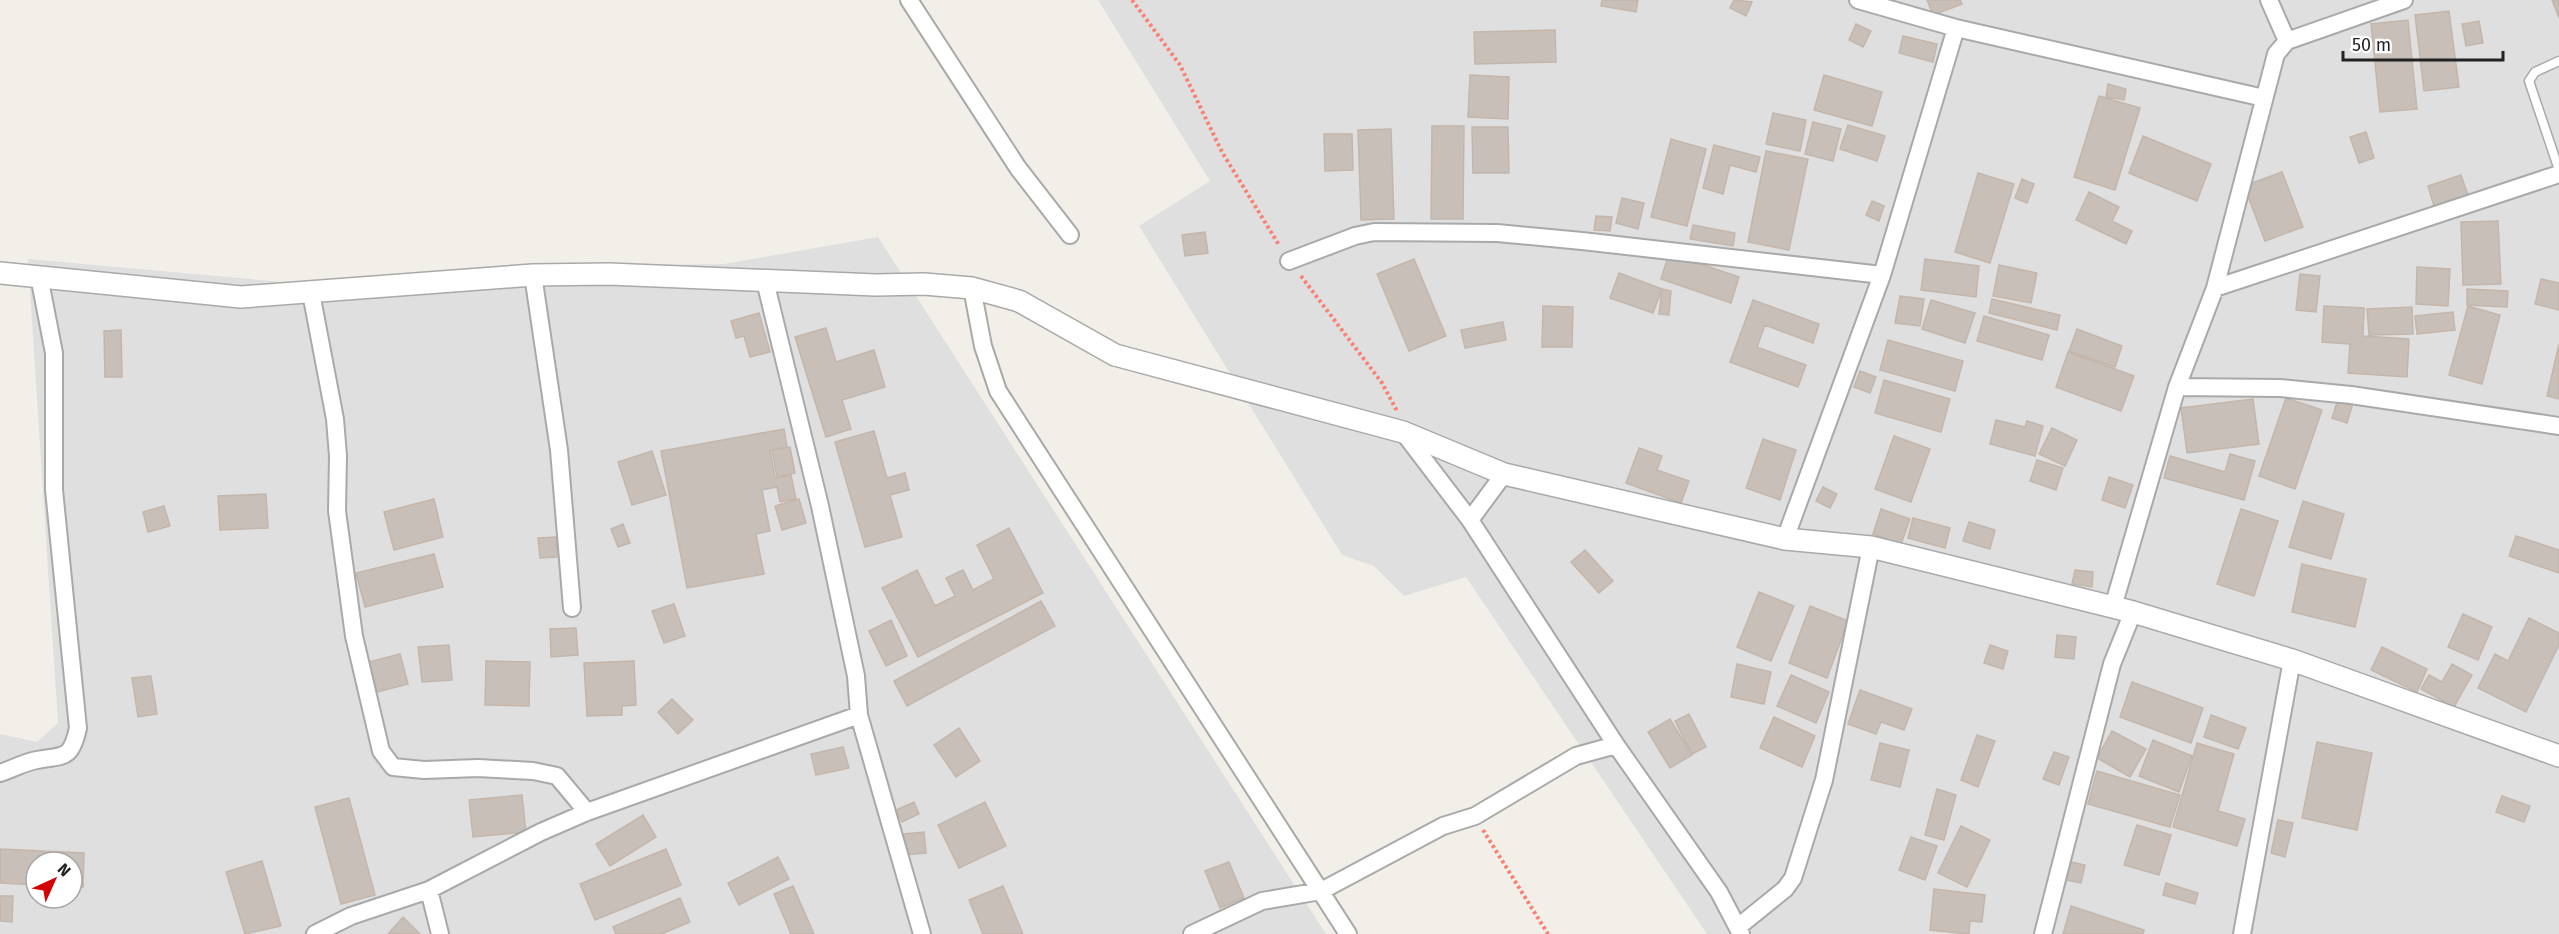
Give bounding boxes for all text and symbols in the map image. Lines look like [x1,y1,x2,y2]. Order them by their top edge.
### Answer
scale bar [2343,24,2504,62]
text: 50 m [2352,34,2391,56]
north arrow [24,850,84,910]
text: N [54,859,75,880]

